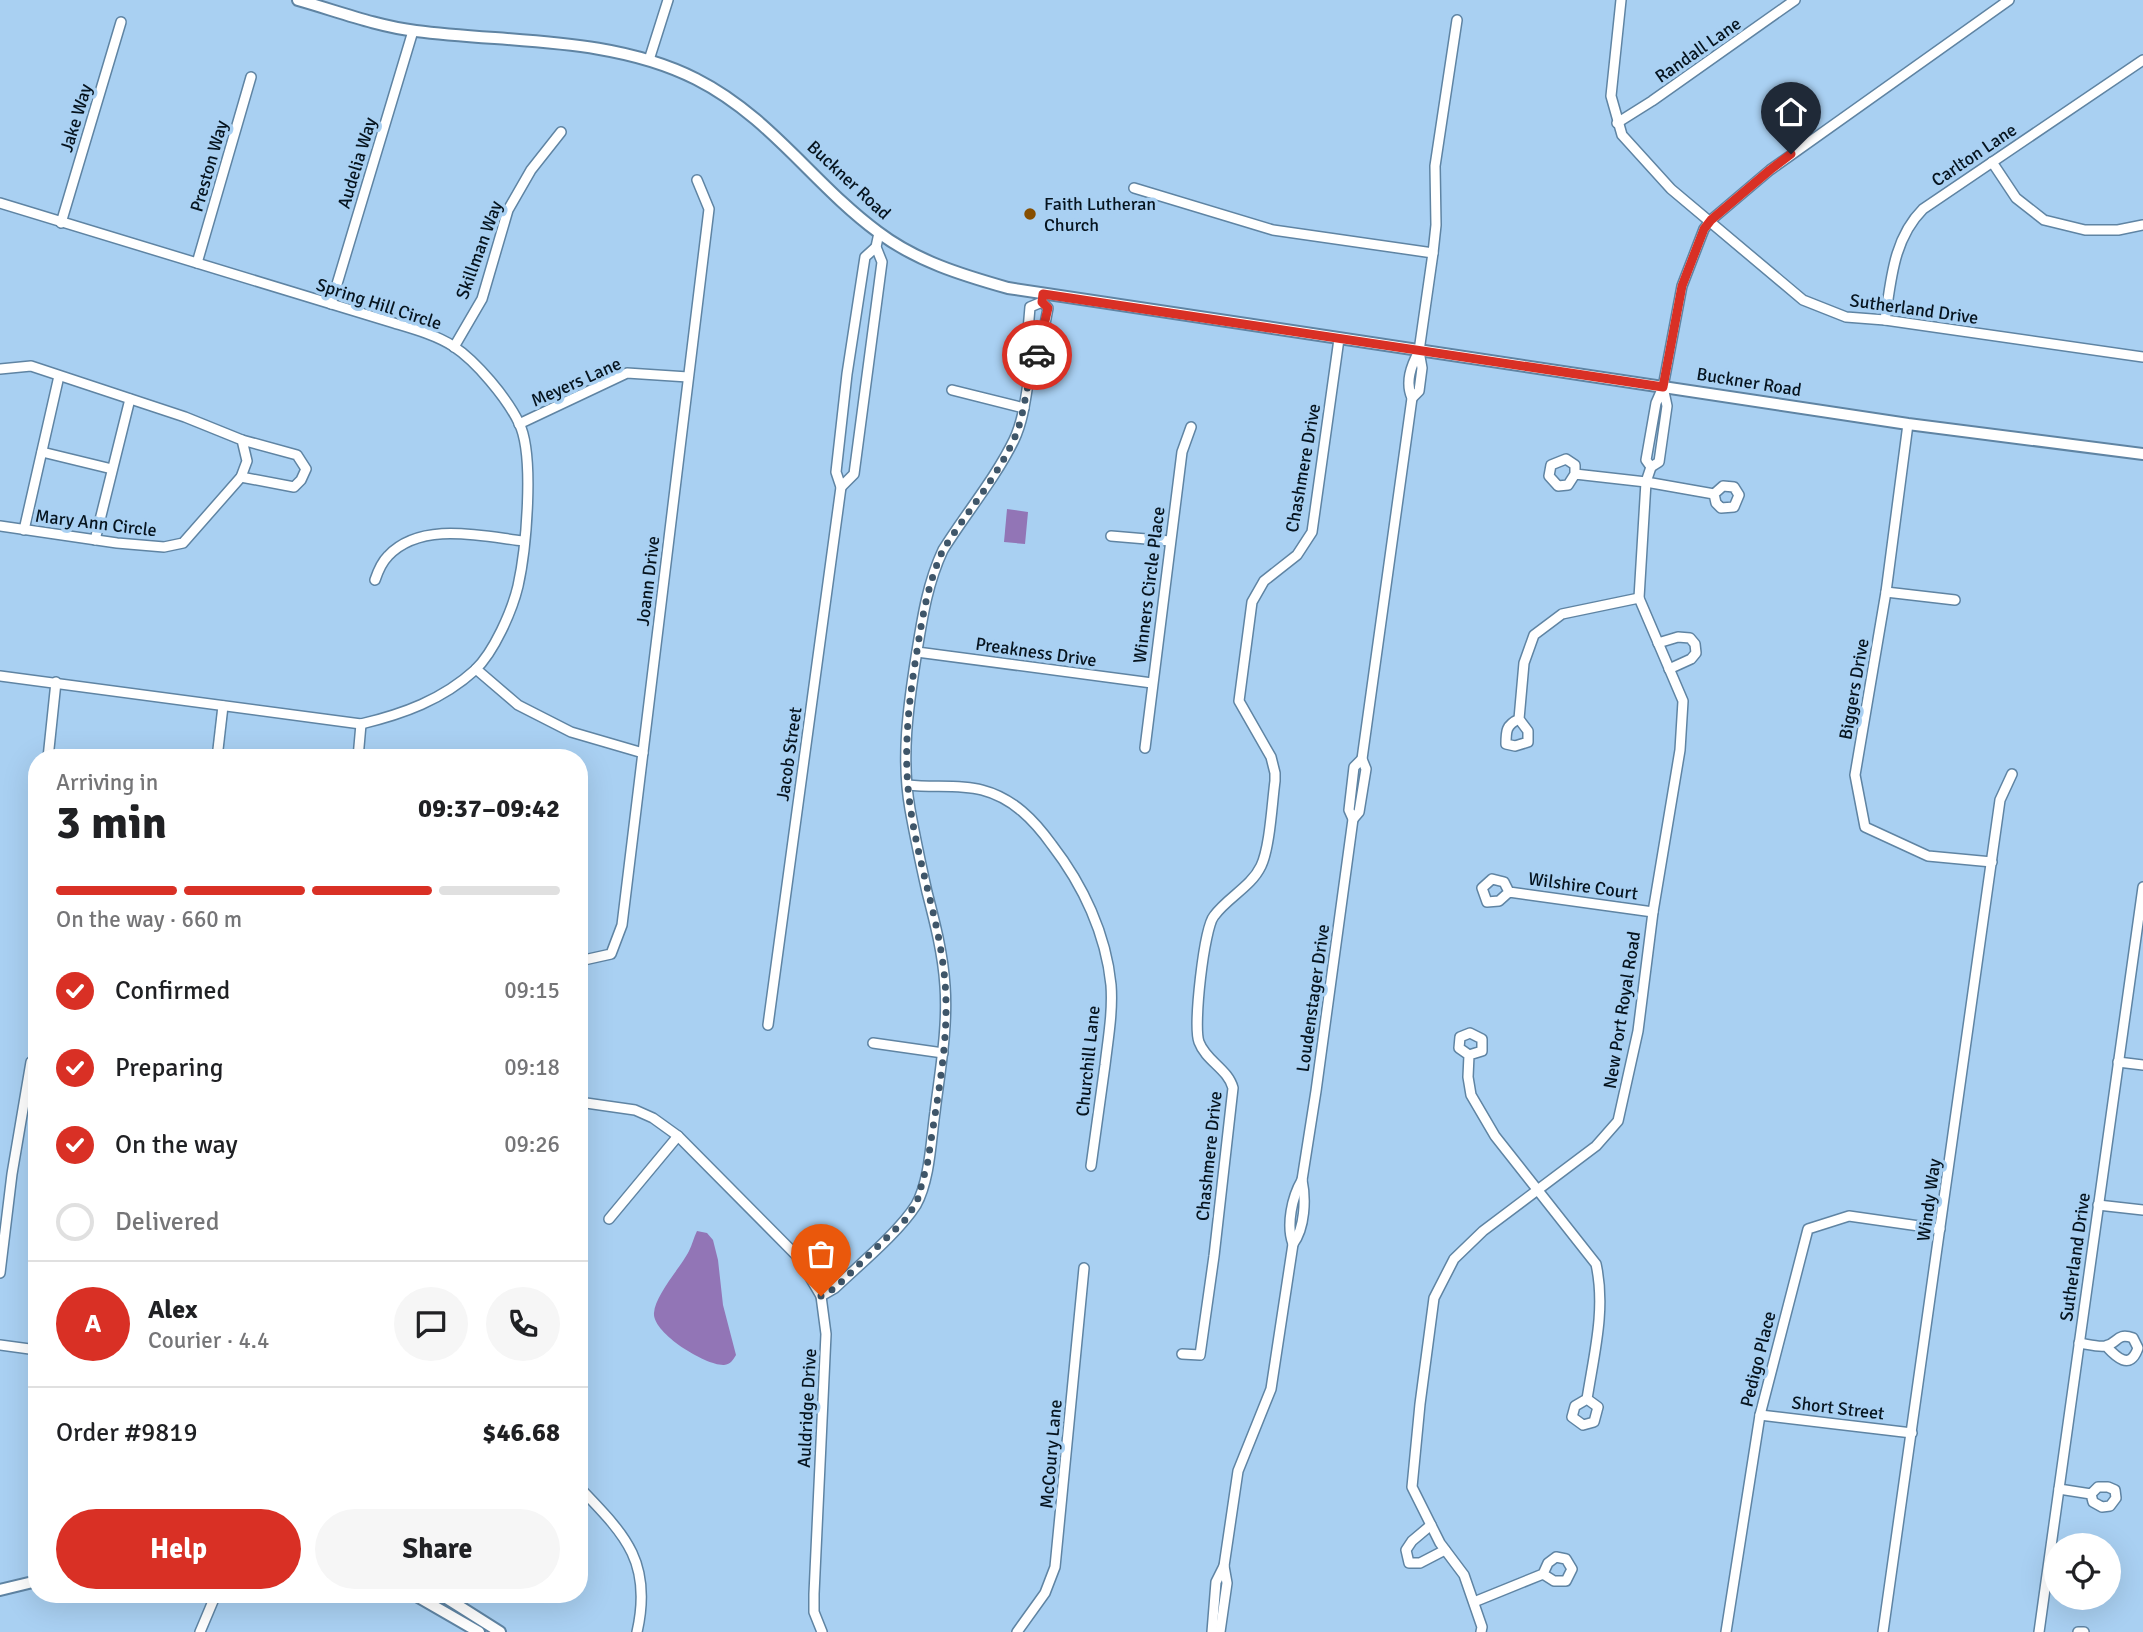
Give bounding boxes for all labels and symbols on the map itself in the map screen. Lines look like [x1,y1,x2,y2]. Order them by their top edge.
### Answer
street label: Randall Lane [1651,12,1745,88]
street label: Jake Way [55,81,97,155]
pin [1761,82,1821,154]
street label: Audelia Way [333,114,381,211]
street label: Preston Way [185,117,233,214]
street label: Carlton Lane [1927,118,2021,192]
street label: Buckner Road [803,136,895,224]
place label: Faith Lutheran Church [1044,193,1156,236]
street label: Skillman Way [451,197,507,302]
marker: Faith Lutheran Church [1022,206,1038,222]
street label: Spring Hill Circle [313,273,445,335]
street label: Sutherland Drive [1848,289,1980,329]
courier [1002,320,1072,390]
street label: Meyers Lane [528,352,624,412]
street label: Buckner Road [1695,363,1803,401]
street label: Chashmere Drive [1281,402,1325,534]
street label: Mary Ann Circle [34,505,158,541]
street label: Winners Circle Place [1128,505,1170,665]
street label: Joann Drive [632,535,664,627]
street label: Preakness Drive [974,633,1098,671]
street label: Biggers Drive [1834,637,1874,741]
street label: Jacob Street [772,706,806,802]
street label: Wilshire Court [1527,867,1639,905]
street label: Loudenstager Drive [1292,923,1334,1073]
street label: New Port Royal Road [1599,930,1645,1090]
street label: Churchill Lane [1071,1004,1105,1118]
street label: Chashmere Drive [1191,1090,1227,1222]
street label: Windy Way [1912,1156,1946,1243]
street label: Sutherland Drive [2055,1191,2095,1323]
pin [791,1224,851,1296]
street label: Pedigo Place [1735,1309,1781,1409]
street label: Auldridge Drive [793,1348,821,1468]
street label: Short Street [1790,1391,1886,1425]
street label: McCoury Lane [1035,1398,1067,1510]

